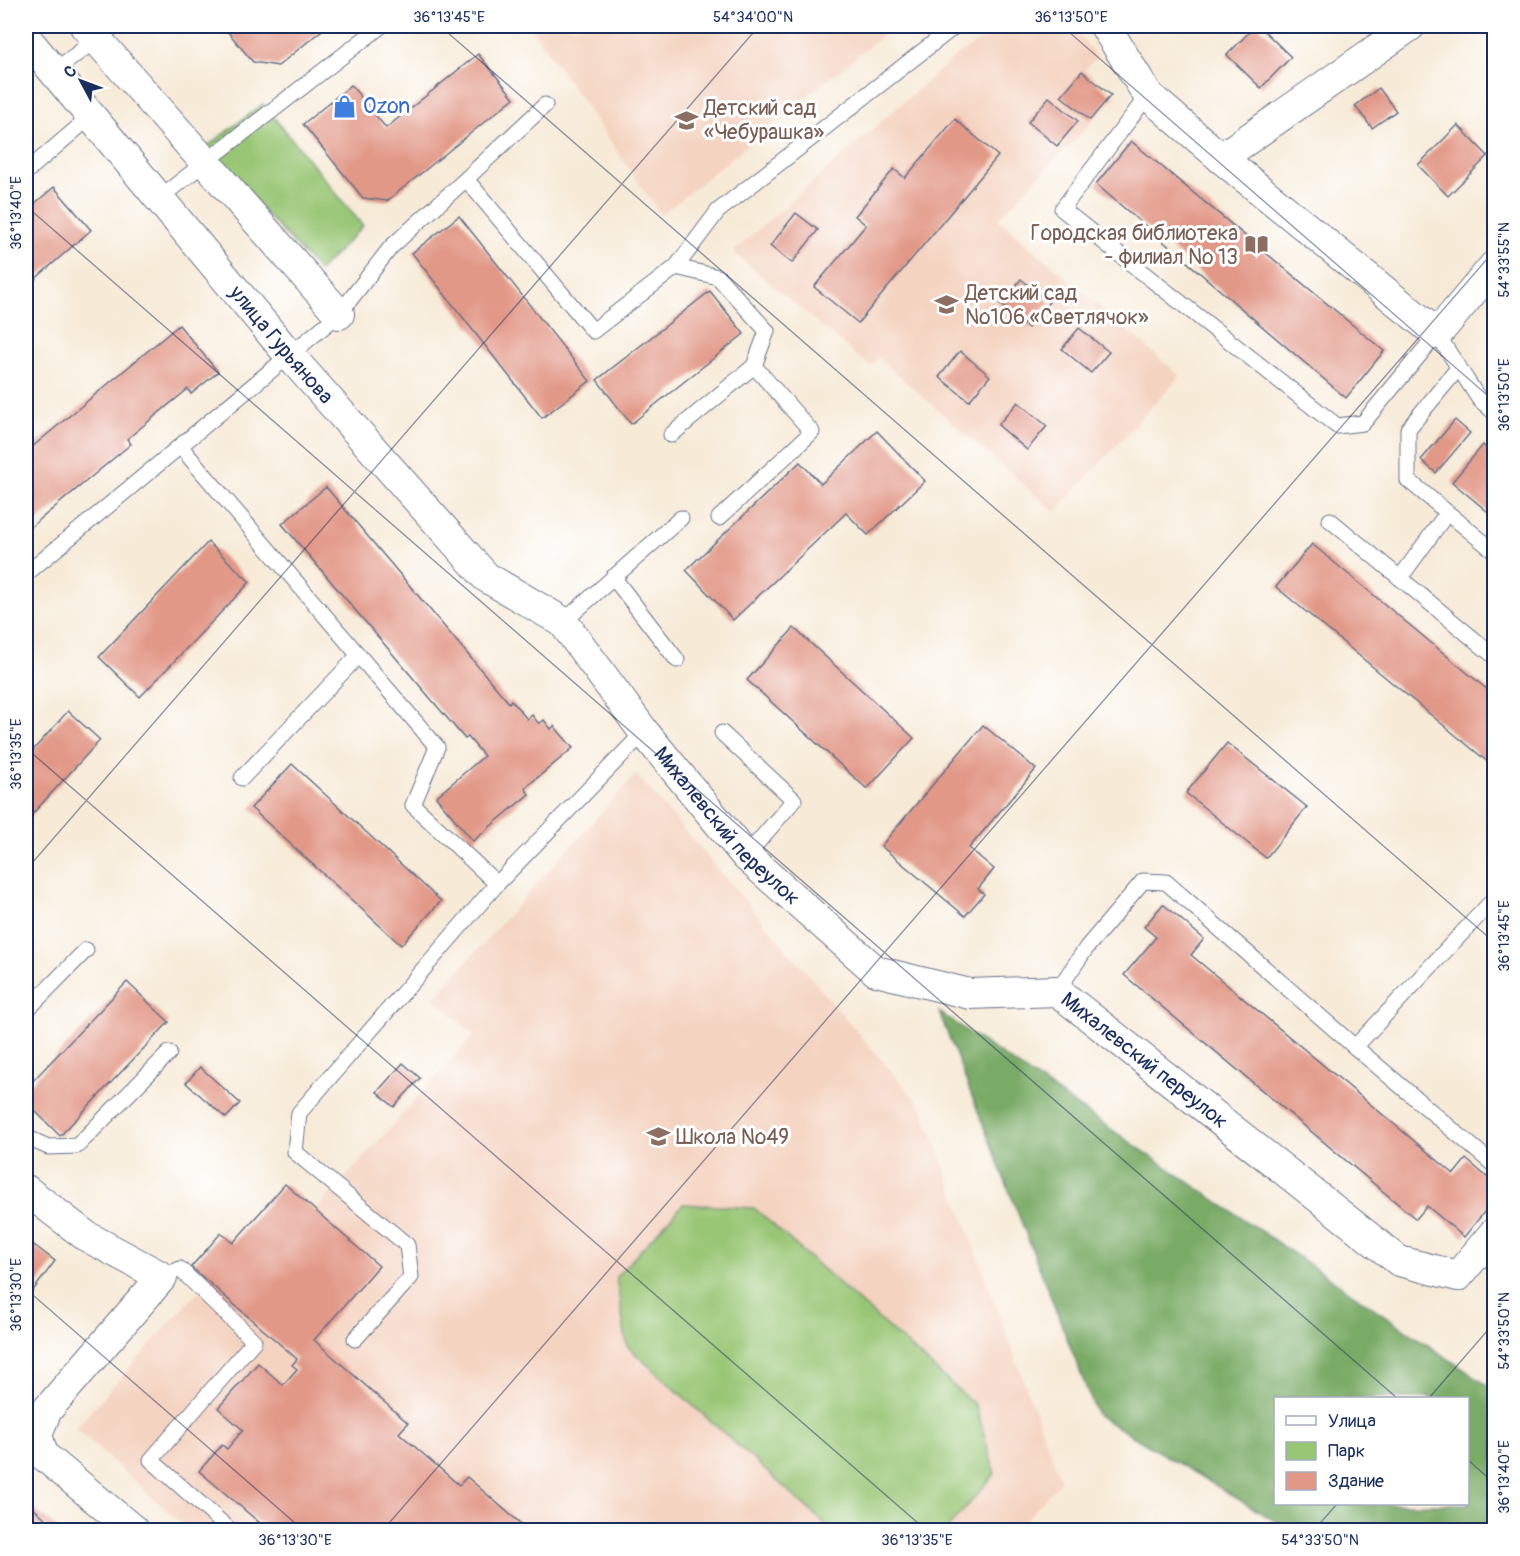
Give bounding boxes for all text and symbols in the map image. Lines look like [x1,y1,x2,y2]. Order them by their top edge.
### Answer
text: 36°13'45"E [413,8,485,27]
text: 54°34'00"N [713,8,793,27]
text: 36°13'50"E [1034,8,1108,27]
north arrow [51,51,111,111]
text: С [60,61,81,82]
shop icon: Ozon [332,93,358,119]
place label: Ozon [363,93,410,120]
place label: Детский сад «Чебурашка» [703,95,825,146]
school or university icon: Детский сад «Чебурашка» [673,107,699,133]
text: 36°13'40"E [7,176,26,250]
place label: Городская библиотека - филиал № 13 [1031,220,1238,271]
text: 54°33'55"N [1495,222,1514,298]
library icon: Городская библиотека - филиал № 13 [1243,232,1269,258]
street label: улица Гурьянова [223,279,339,409]
place label: Детский сад №106 «Светлячок» [964,280,1149,331]
school or university icon: Детский сад №106 «Светлячок» [934,292,960,318]
text: 36°13'50"E [1495,358,1514,432]
text: 36°13'35"E [7,718,26,790]
street label: Михалевский переулок [648,741,806,911]
text: 36°13'45"E [1495,900,1514,972]
street label: Михалевский переулок [1056,986,1234,1134]
school or university icon: Школа №49 [645,1124,671,1150]
place label: Школа №49 [676,1124,789,1151]
text: 36°13'30"E [7,1258,26,1332]
text: 54°33'50"N [1495,1292,1514,1370]
legend [1274,1397,1469,1505]
text: Улица [1328,1410,1376,1433]
text: Парк [1328,1440,1365,1463]
text: 36°13'40"E [1495,1440,1514,1514]
text: Здание [1328,1470,1384,1493]
text: 36°13'30"E [258,1531,332,1550]
text: 36°13'35"E [881,1531,953,1550]
text: 54°33'50"N [1281,1531,1359,1550]

